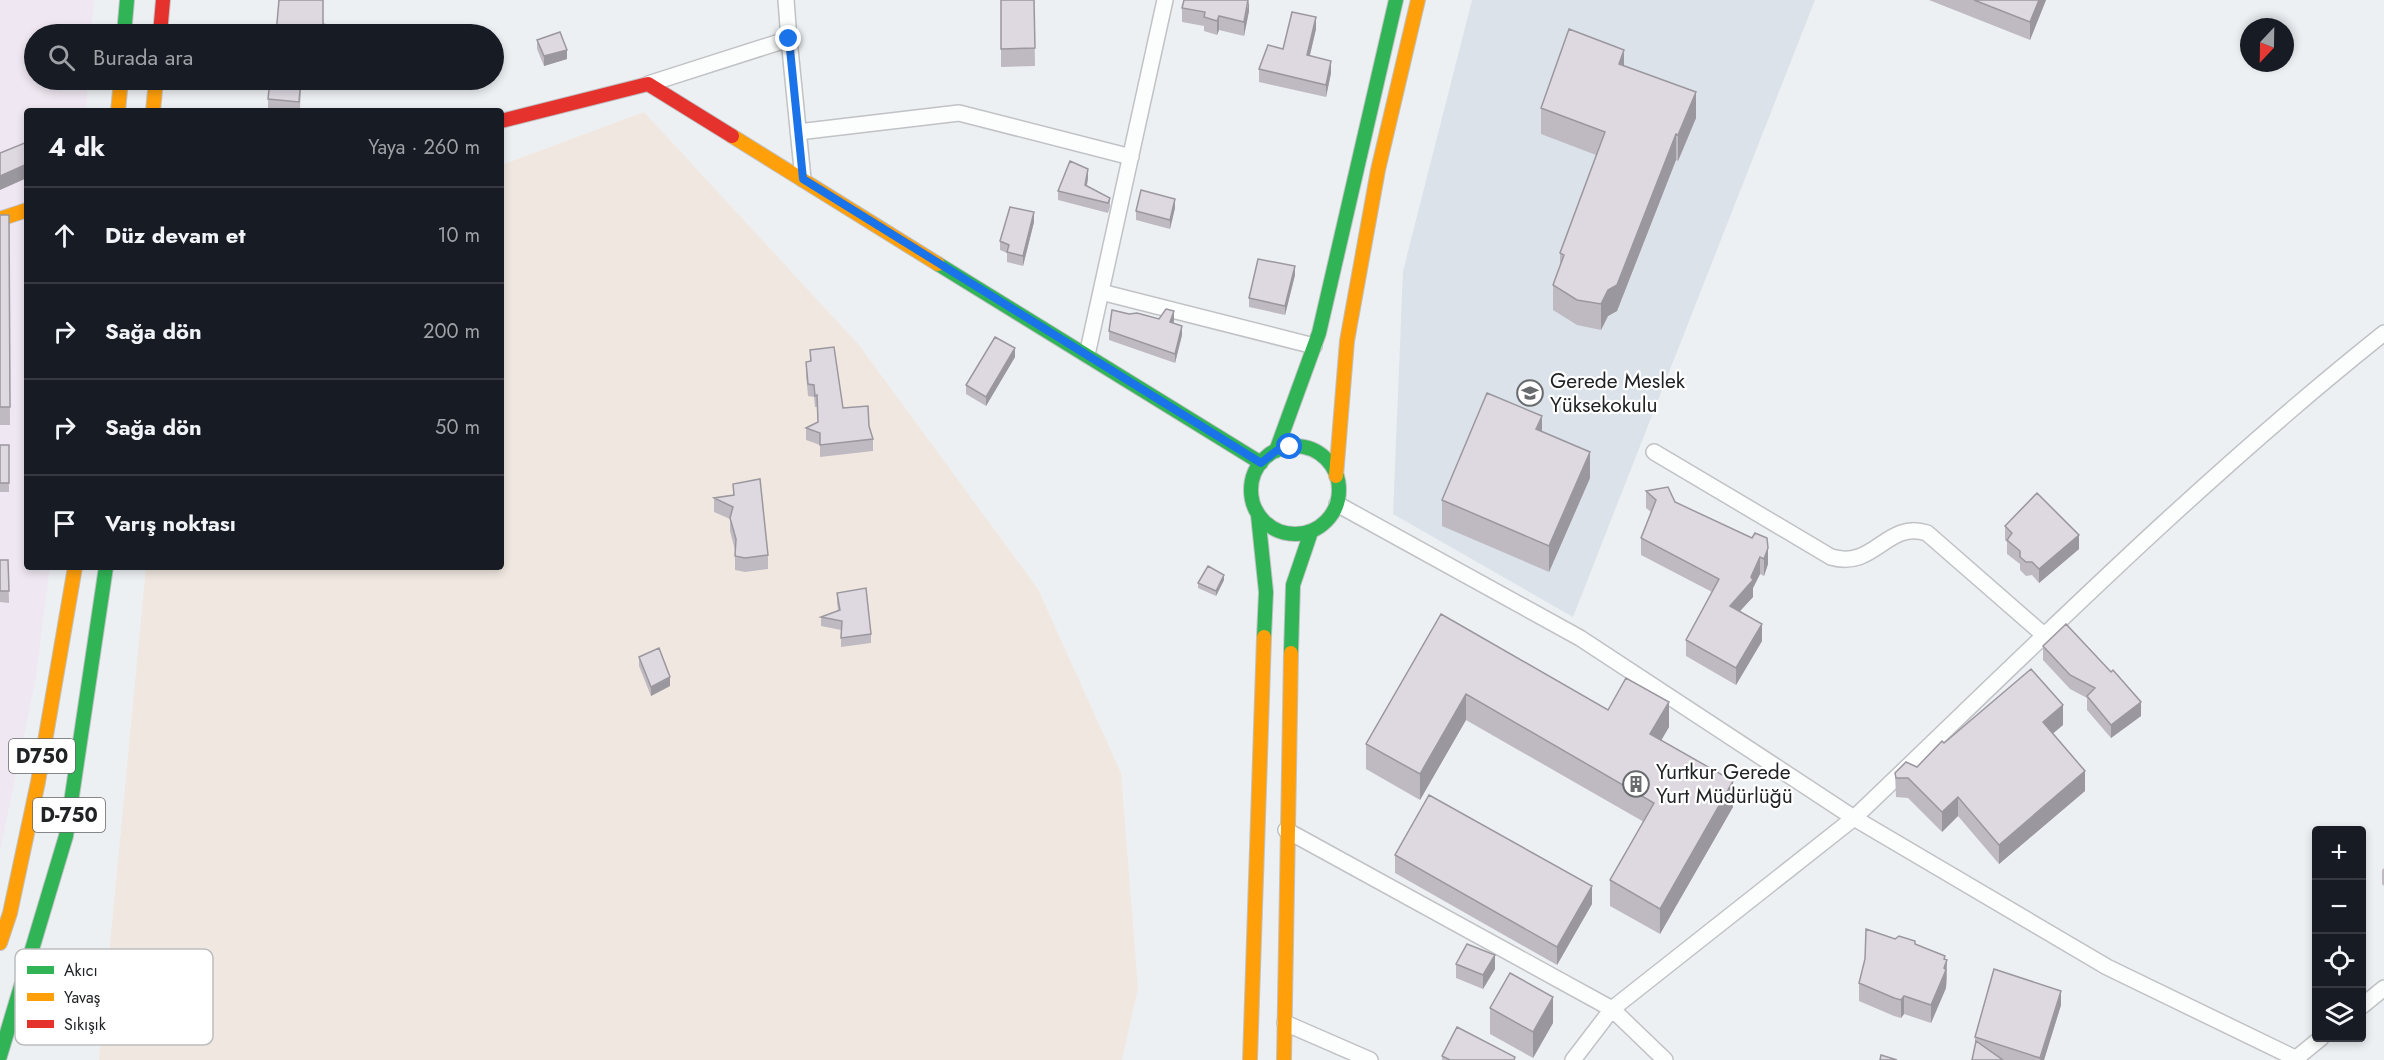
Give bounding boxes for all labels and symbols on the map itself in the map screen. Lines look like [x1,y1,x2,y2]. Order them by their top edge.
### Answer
north arrow [2240,18,2294,72]
route end [775,25,801,51]
place label: Gerede Meslek Yüksekokulu [1550,366,1686,420]
school or university icon: Gerede Meslek Yüksekokulu [1515,378,1545,408]
route start [1276,433,1302,459]
road number: D750 [9,739,75,773]
place label: Yurtkur Gerede Yurt Müdürlüğü [1656,757,1793,811]
building icon: Yurtkur Gerede Yurt Müdürlüğü [1621,769,1651,799]
road number: D-750 [33,798,105,832]
legend [15,949,213,1045]
text: Akıcı [64,959,98,982]
text: Yavaş [64,986,100,1009]
text: Sıkışık [64,1013,107,1036]

